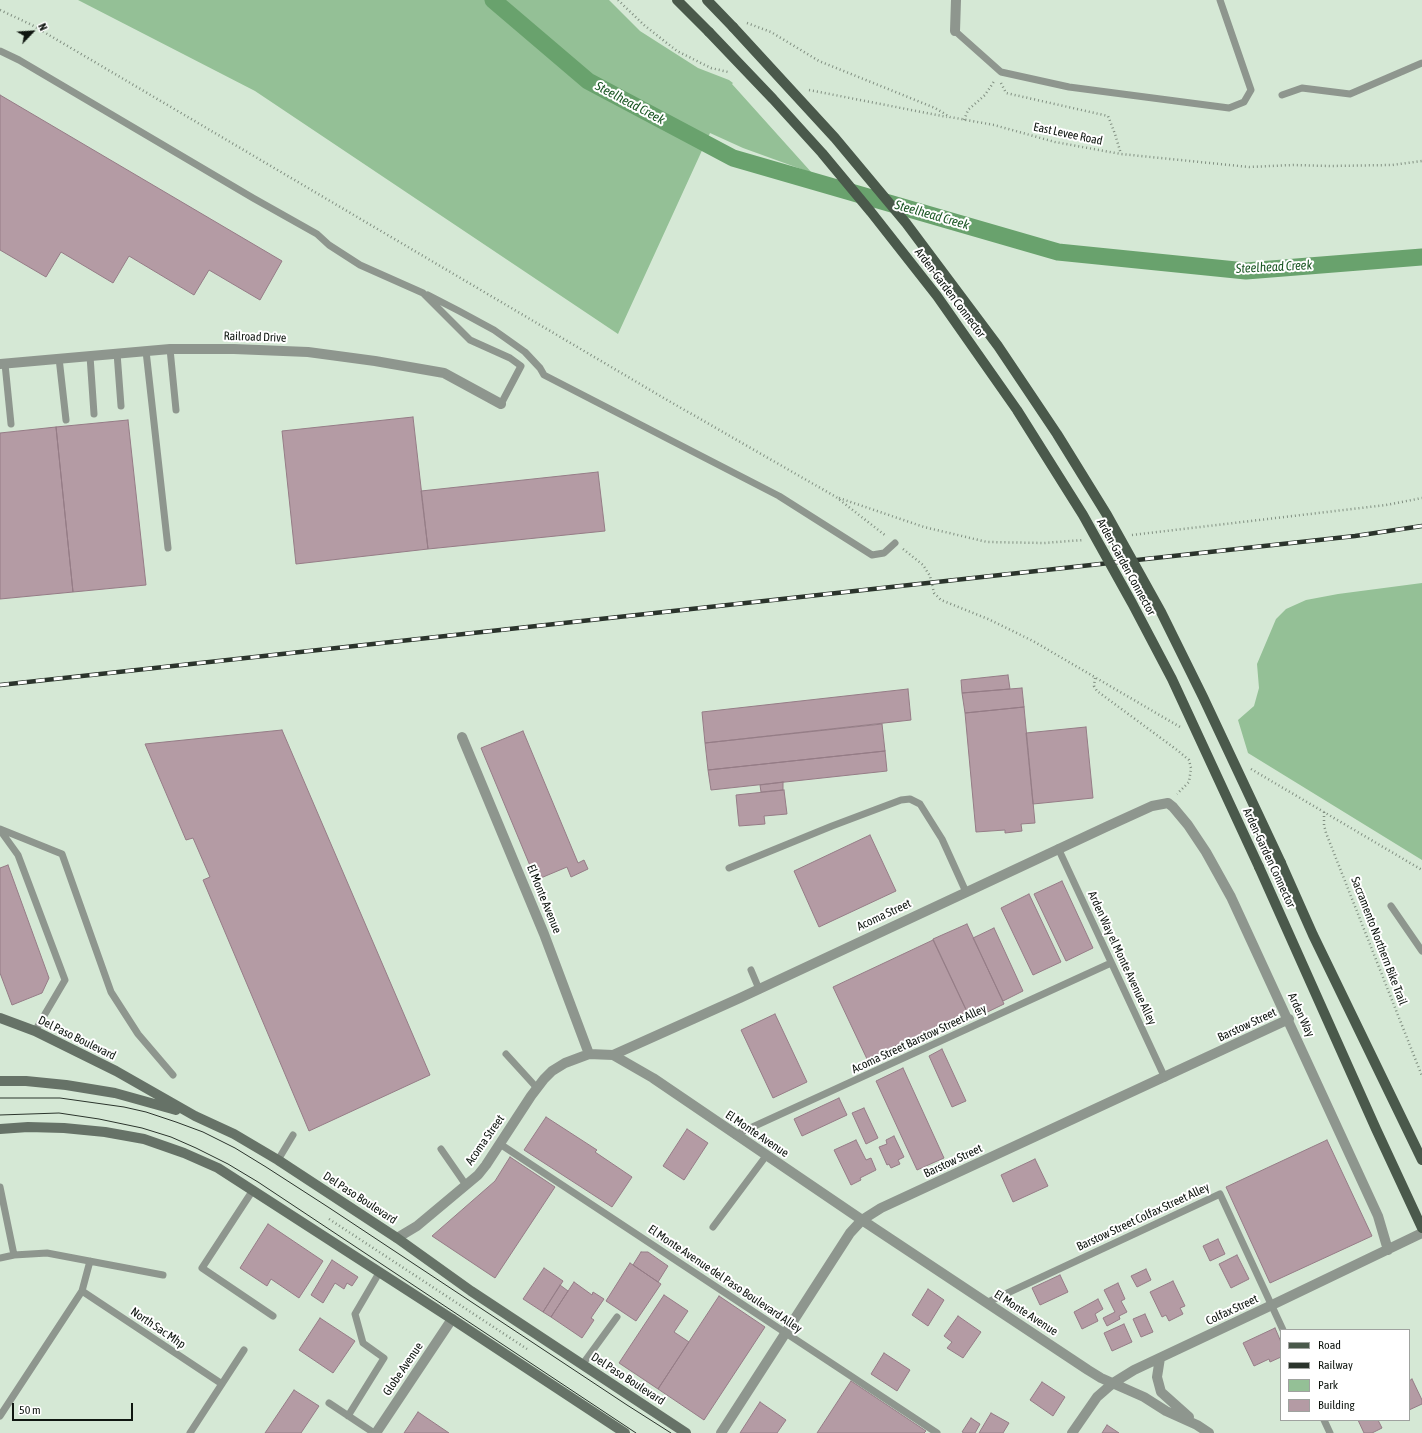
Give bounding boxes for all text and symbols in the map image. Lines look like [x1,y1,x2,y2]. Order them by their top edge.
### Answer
north arrow [12,12,52,52]
text: N [36,21,50,32]
water label: Steelhead Creek [593,78,667,128]
street label: East Levee Road [1032,120,1104,148]
water label: Steelhead Creek [893,197,971,233]
street label: Arden-Garden Connector [912,245,988,341]
water label: Steelhead Creek [1235,257,1313,277]
street label: Railroad Drive [223,329,287,345]
street label: Arden-Garden Connector [1093,516,1159,618]
street label: Arden-Garden Connector [1240,806,1298,910]
street label: El Monte Avenue [524,862,564,936]
street label: Sacramento Northern Bike Trail [1348,875,1410,1007]
street label: Arden Way el Monte Avenue Alley [1085,889,1159,1027]
street label: Acoma Street [855,896,913,934]
street label: Arden Way [1285,991,1317,1039]
street label: Acoma Street Barstow Street Alley [849,1001,989,1077]
street label: Barstow Street [1215,1005,1279,1045]
street label: Del Paso Boulevard [36,1013,118,1063]
street label: El Monte Avenue [723,1108,791,1160]
street label: Acoma Street [462,1112,508,1168]
street label: Barstow Street [921,1141,985,1181]
street label: Del Paso Boulevard [320,1169,400,1227]
street label: Barstow Street Colfax Street Alley [1074,1180,1212,1254]
street label: El Monte Avenue del Paso Boulevard Alley [645,1222,805,1336]
street label: El Monte Avenue [991,1287,1061,1339]
street label: Colfax Street [1204,1292,1260,1328]
street label: North Sac Mhp [128,1304,188,1352]
legend [1280,1329,1410,1421]
text: Road [1318,1338,1341,1352]
street label: Globe Avenue [380,1340,426,1398]
street label: Del Paso Boulevard [588,1350,668,1408]
text: Railway [1318,1358,1353,1372]
text: Park [1318,1378,1338,1392]
scale bar [14,1395,135,1421]
text: Building [1318,1398,1355,1412]
text: 50 m [19,1403,41,1417]

